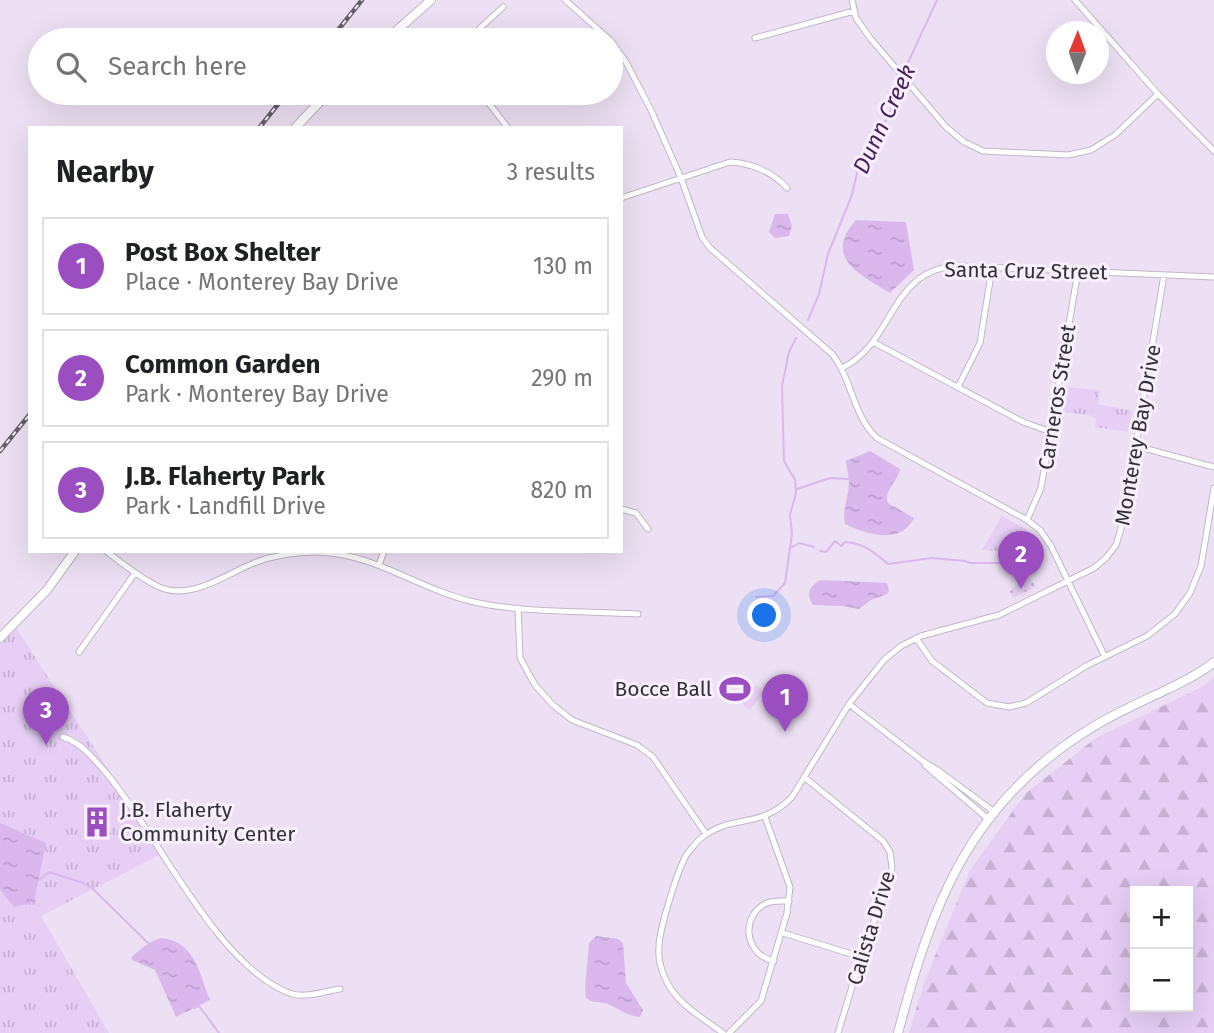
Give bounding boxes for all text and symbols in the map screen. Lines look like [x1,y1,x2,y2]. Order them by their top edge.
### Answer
north arrow [1046,21,1109,84]
search box [28,28,623,105]
icon: search [52,48,90,86]
text: Search here [108,51,247,82]
water label: Dunn Creek [847,60,921,178]
text: Nearby [56,154,154,190]
text: 3 results [507,158,595,186]
text: Post Box Shelter [125,237,320,268]
text: 1 [76,252,86,280]
text: 130 m [533,252,593,280]
street label: Santa Cruz Street [944,257,1108,285]
text: Place · Monterey Bay Drive [125,268,399,296]
street label: Carneros Street [1033,322,1081,472]
street label: Monterey Bay Drive [1109,342,1167,528]
text: Common Garden [125,349,321,380]
text: 2 [75,364,87,392]
text: 290 m [531,364,593,392]
text: Park · Monterey Bay Drive [125,380,389,408]
text: J.B. Flaherty Park [125,461,325,492]
text: 3 [75,476,87,504]
text: 820 m [531,476,593,504]
text: Park · Landfill Drive [125,492,326,520]
pin: 2 [998,531,1044,589]
your location [747,598,781,632]
sports icon: Bocce Ball [718,672,752,706]
pin: 1 [762,674,808,732]
place label: Bocce Ball [614,676,712,702]
pin: 3 [23,687,69,745]
place label: J.B. Flaherty Community Center [120,797,295,847]
building icon: J.B. Flaherty Community Center [80,805,114,839]
street label: Calista Drive [841,868,901,988]
map controls [1130,886,1193,1012]
button: + [1130,886,1193,949]
button: − [1130,949,1193,1012]

